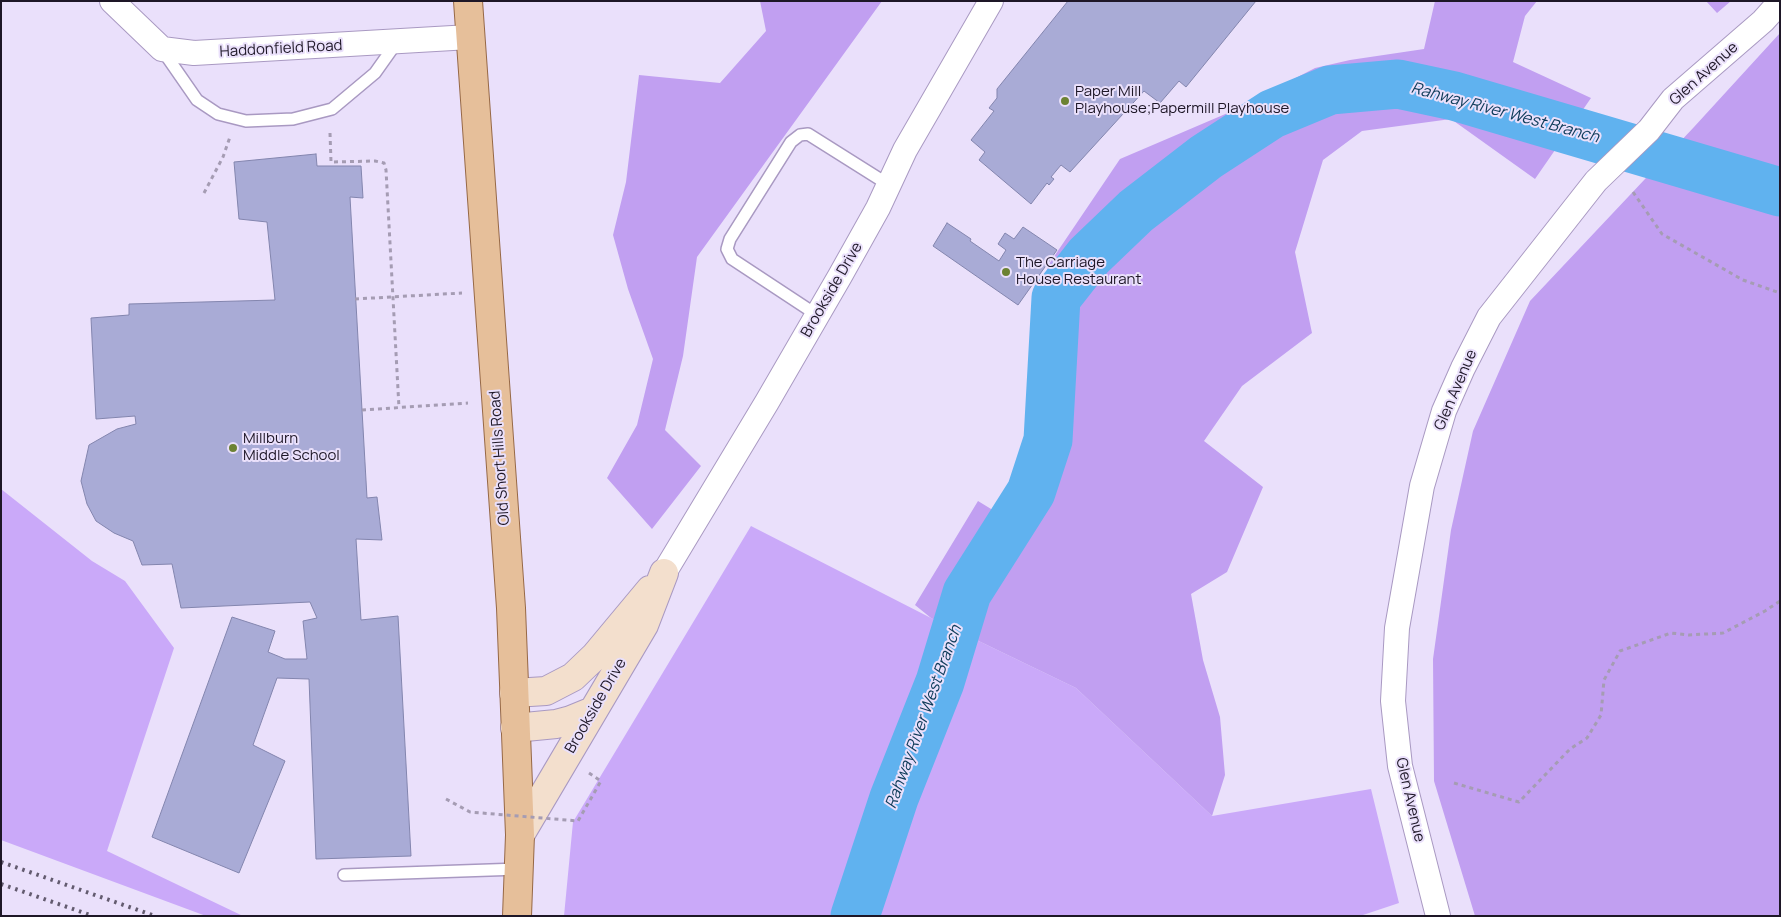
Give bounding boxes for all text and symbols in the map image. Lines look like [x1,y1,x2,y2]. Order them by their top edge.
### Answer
street label: Haddonfield Road [219,37,343,61]
street label: Glen Avenue [1666,39,1742,109]
water label: Rahway River West Branch [1409,79,1601,147]
place label: Paper Mill Playhouse;Papermill Playhouse [1075,83,1289,118]
marker: Paper Mill Playhouse;Papermill Playhouse [1059,95,1071,107]
street label: Brookside Drive [798,239,866,341]
place label: The Carriage House Restaurant [1016,254,1141,289]
marker: The Carriage House Restaurant [1000,266,1012,278]
street label: Glen Avenue [1431,347,1481,433]
street label: Old Short Hills Road [486,390,514,526]
place label: Millburn Middle School [243,430,340,465]
marker: Millburn Middle School [227,442,239,454]
water label: Rahway River West Branch [882,623,966,811]
street label: Brookside Drive [562,655,630,757]
street label: Glen Avenue [1392,756,1428,844]

